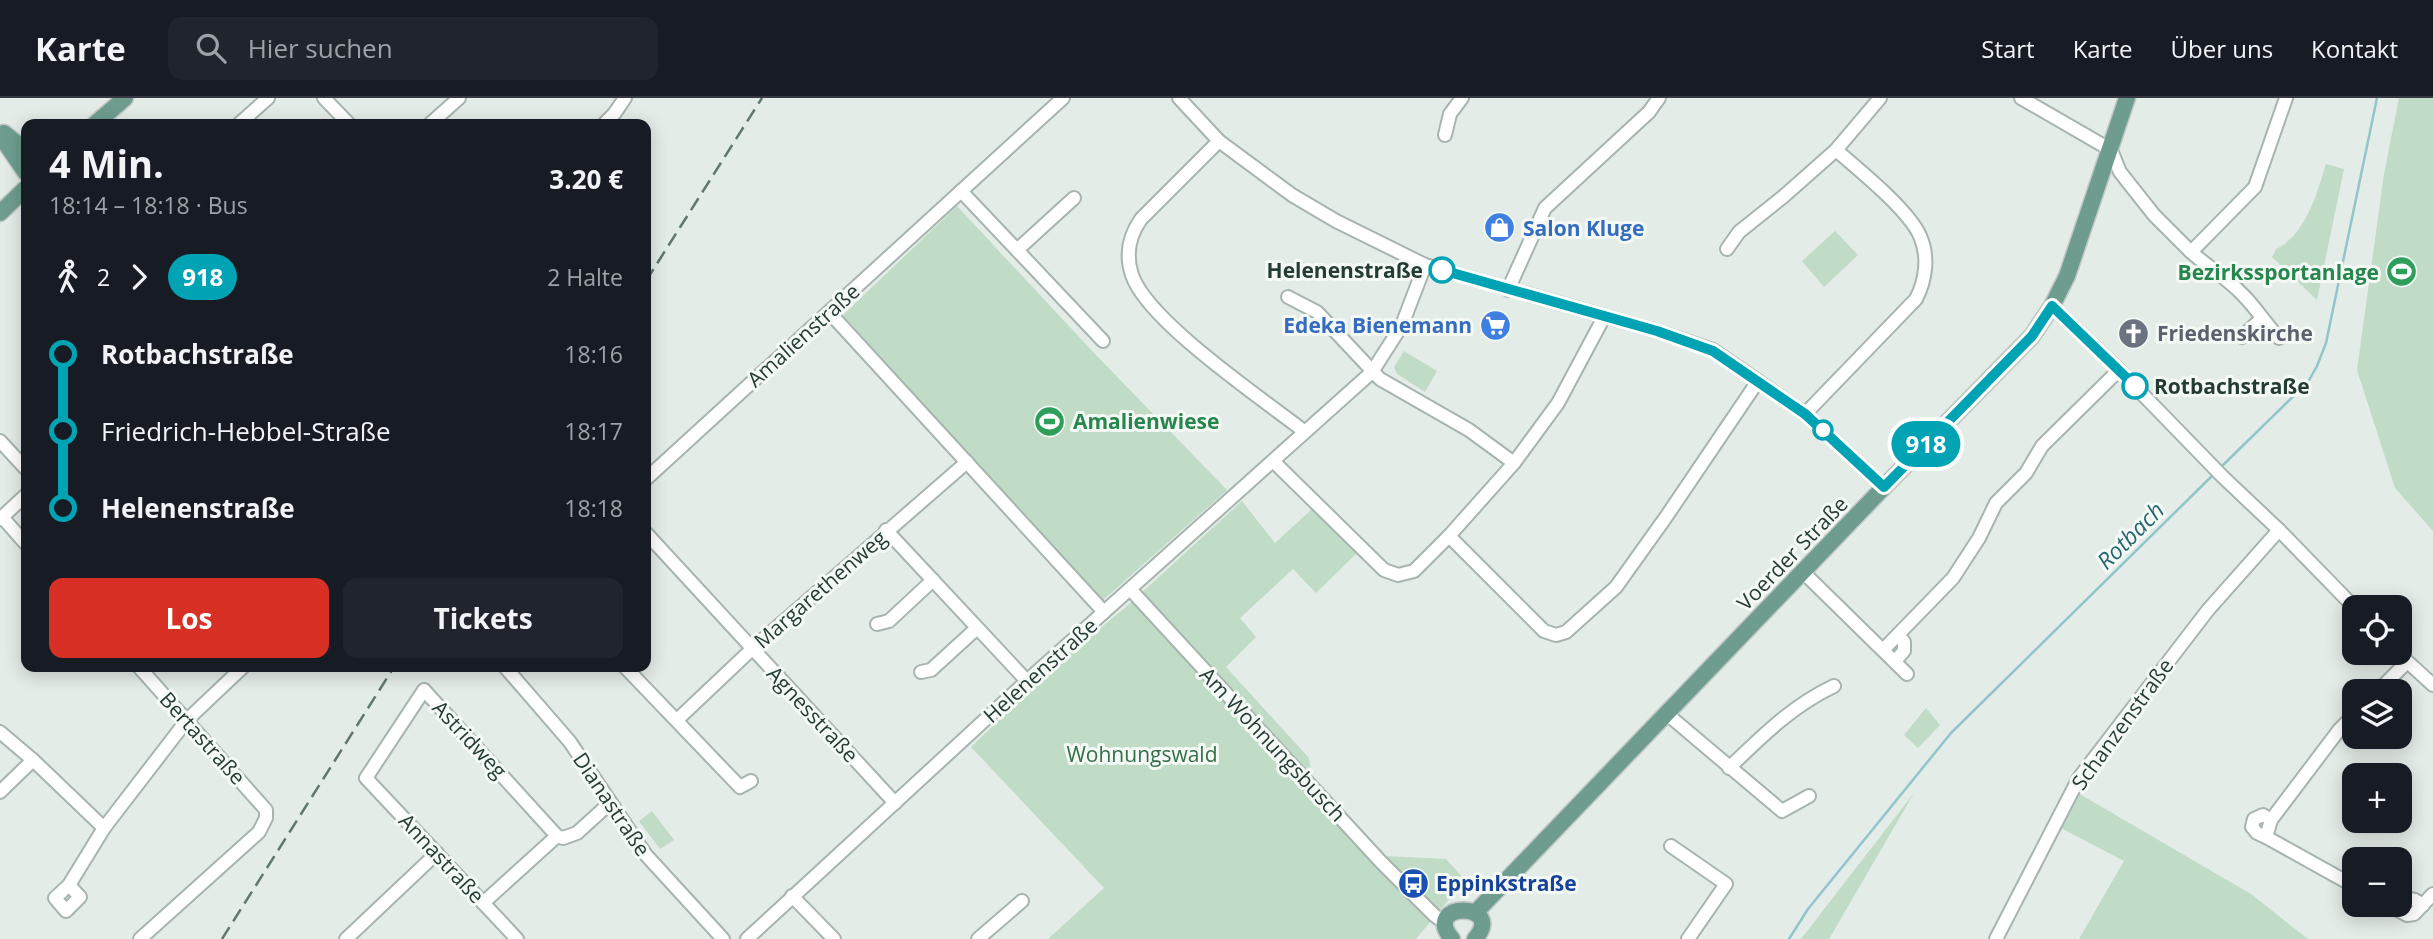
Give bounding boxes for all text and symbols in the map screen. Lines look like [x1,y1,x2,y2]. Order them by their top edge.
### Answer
search box [168,17,658,80]
text: Karte [35,26,126,71]
icon: search [192,29,230,67]
text: Hier suchen [248,30,393,66]
text: Start [1981,32,2035,65]
text: Karte [2073,32,2133,65]
text: Über uns [2171,32,2273,65]
text: Kontakt [2311,32,2398,65]
text: 4 Min. [49,137,164,189]
text: 3.20 € [549,161,623,197]
text: 18:14 – 18:18 · Bus [49,189,248,221]
shop icon: Salon Kluge [1483,211,1517,245]
place label: Salon Kluge [1523,214,1644,242]
sports icon: Bezirkssportanlage [2385,255,2419,289]
place label: Helenenstraße [1267,256,1423,284]
marker: Helenenstraße [1429,257,1455,283]
icon: walk [49,258,87,296]
icon: forward [120,258,158,296]
place label: Bezirkssportanlage [2178,258,2379,286]
text: 918 [182,260,223,293]
text: 2 [97,261,110,293]
text: 2 Halte [547,261,623,293]
street label: Amalienstraße [741,277,865,393]
supermarket icon: Edeka Bienemann [1478,308,1512,342]
place label: Edeka Bienemann [1283,311,1472,339]
church icon: Friedenskirche [2117,316,2151,350]
place label: Friedenskirche [2157,319,2313,347]
text: Rotbachstraße [101,336,294,372]
text: 18:16 [564,338,623,370]
place label: Rotbachstraße [2154,372,2310,400]
marker: Rotbachstraße [2122,373,2148,399]
sports icon: Amalienwiese [1033,404,1067,438]
place label: Amalienwiese [1073,407,1219,435]
text: Friedrich-Hebbel-Straße [101,413,391,449]
text: 18:17 [564,415,623,447]
unlabelled marker [1813,420,1833,440]
line badge: 918 [1886,421,1966,467]
text: 918 [1905,427,1947,460]
text: Helenenstraße [101,490,295,526]
street label: Voerder Straße [1730,490,1854,616]
text: 18:18 [564,492,623,524]
water label: Rotbach [2089,494,2171,576]
street label: Margarethenweg [748,524,892,654]
button: Los [49,578,329,658]
button: Tickets [343,578,623,658]
map controls [2342,595,2412,917]
button: locate [2342,595,2412,665]
street label: Helenenstraße [977,611,1103,729]
street label: Schanzenstraße [2065,653,2179,795]
street label: Agnesstraße [761,660,865,768]
street label: Am Wohnungsbusch [1194,661,1352,827]
button: layers [2342,679,2412,749]
street label: Bertastraße [154,686,252,790]
street label: Astridweg [427,694,513,784]
park label: Wohnungswald [1066,740,1218,768]
street label: Dianastraße [567,747,657,861]
button: + [2342,763,2412,833]
street label: Annastraße [393,807,491,909]
button: − [2342,847,2412,917]
bus stop icon: Eppinkstraße [1396,866,1430,900]
place label: Eppinkstraße [1436,869,1577,897]

